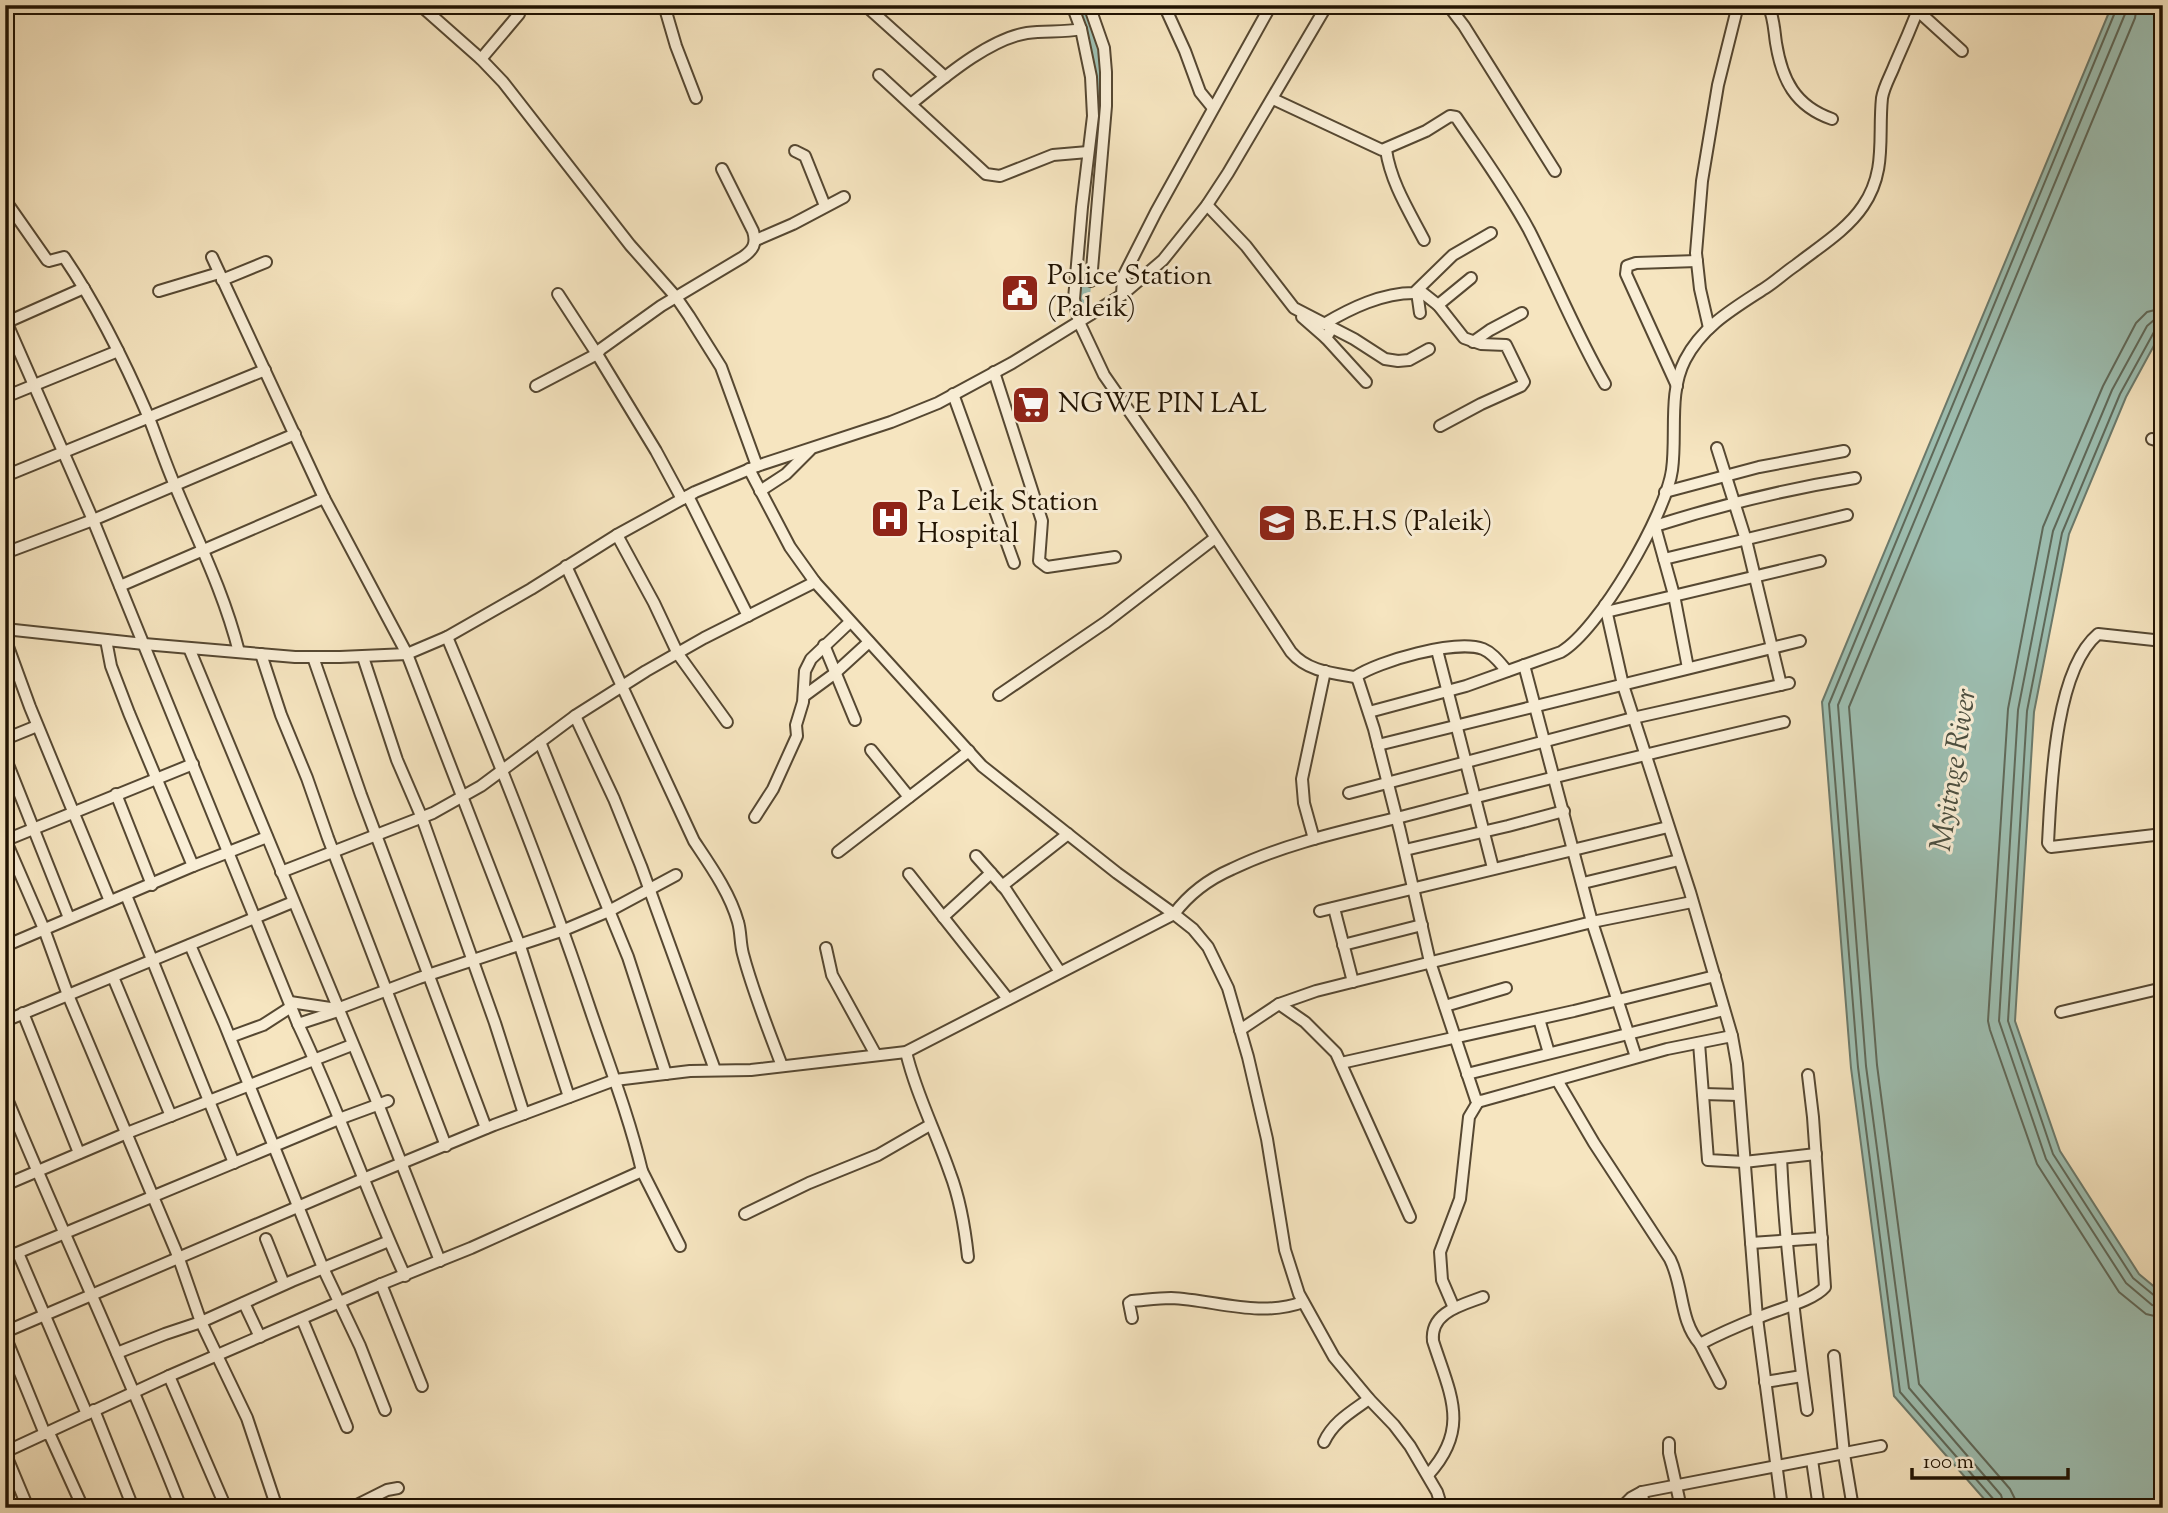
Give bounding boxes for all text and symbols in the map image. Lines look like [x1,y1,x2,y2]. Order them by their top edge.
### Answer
place label: Police Station (Paleik) [1047,257,1212,329]
public building icon: Police Station (Paleik) [999,272,1041,314]
supermarket icon: NGWE PIN LAL [1010,384,1052,426]
place label: NGWE PIN LAL [1058,385,1267,425]
place label: Pa Leik Station Hospital [917,483,1099,555]
hospital icon: Pa Leik Station Hospital [869,498,911,540]
school or university icon: B.E.H.S (Paleik) [1256,502,1298,544]
place label: B.E.H.S (Paleik) [1304,503,1492,543]
water label: Myitnge River [1921,685,1989,855]
scale bar [1912,1436,2068,1480]
text: 100 m [1923,1448,1974,1478]

